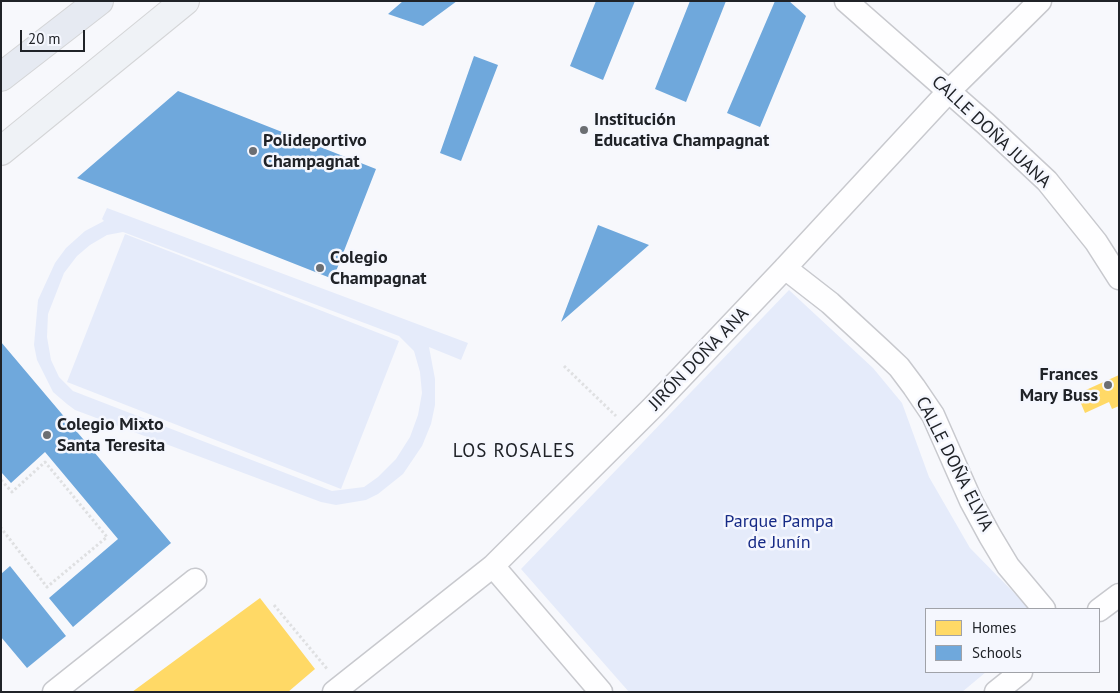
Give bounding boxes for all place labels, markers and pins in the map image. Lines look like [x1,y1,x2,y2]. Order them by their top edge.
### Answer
place label: Institución Educativa Champagnat [594,109,769,152]
marker: Institución Educativa Champagnat [578,124,590,136]
place label: Polideportivo Champagnat [263,130,367,172]
marker: Polideportivo Champagnat [247,145,259,157]
place label: Colegio Champagnat [330,247,427,290]
marker: Colegio Champagnat [314,262,326,274]
place label: Frances Mary Buss [1020,364,1098,406]
marker: Frances Mary Buss [1102,379,1114,391]
place label: Colegio Mixto Santa Teresita [57,414,165,456]
marker: Colegio Mixto Santa Teresita [41,429,53,441]

